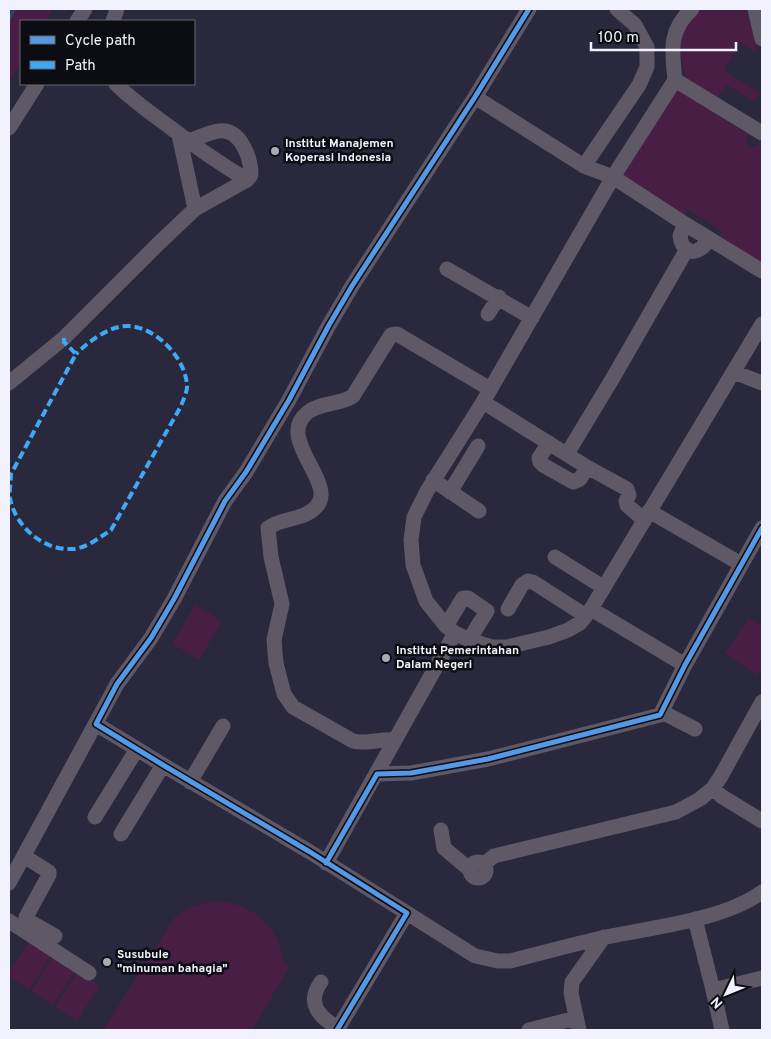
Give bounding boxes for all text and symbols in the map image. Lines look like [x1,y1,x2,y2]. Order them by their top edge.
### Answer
legend [20,20,195,85]
scale bar [591,20,736,52]
text: 100 m [598,29,639,48]
text: Cycle path [65,32,136,51]
text: Path [65,57,96,76]
place label: Institut Manajemen Koperasi Indonesia [285,136,394,166]
marker: Institut Manajemen Koperasi Indonesia [269,145,281,157]
place label: Institut Pemerintahan Dalam Negeri [396,643,519,673]
marker: Institut Pemerintahan Dalam Negeri [380,652,392,664]
place label: Susubule "minuman bahagia" [117,947,228,977]
marker: Susubule "minuman bahagia" [101,956,113,968]
north arrow [701,969,751,1019]
text: N [708,992,727,1011]

